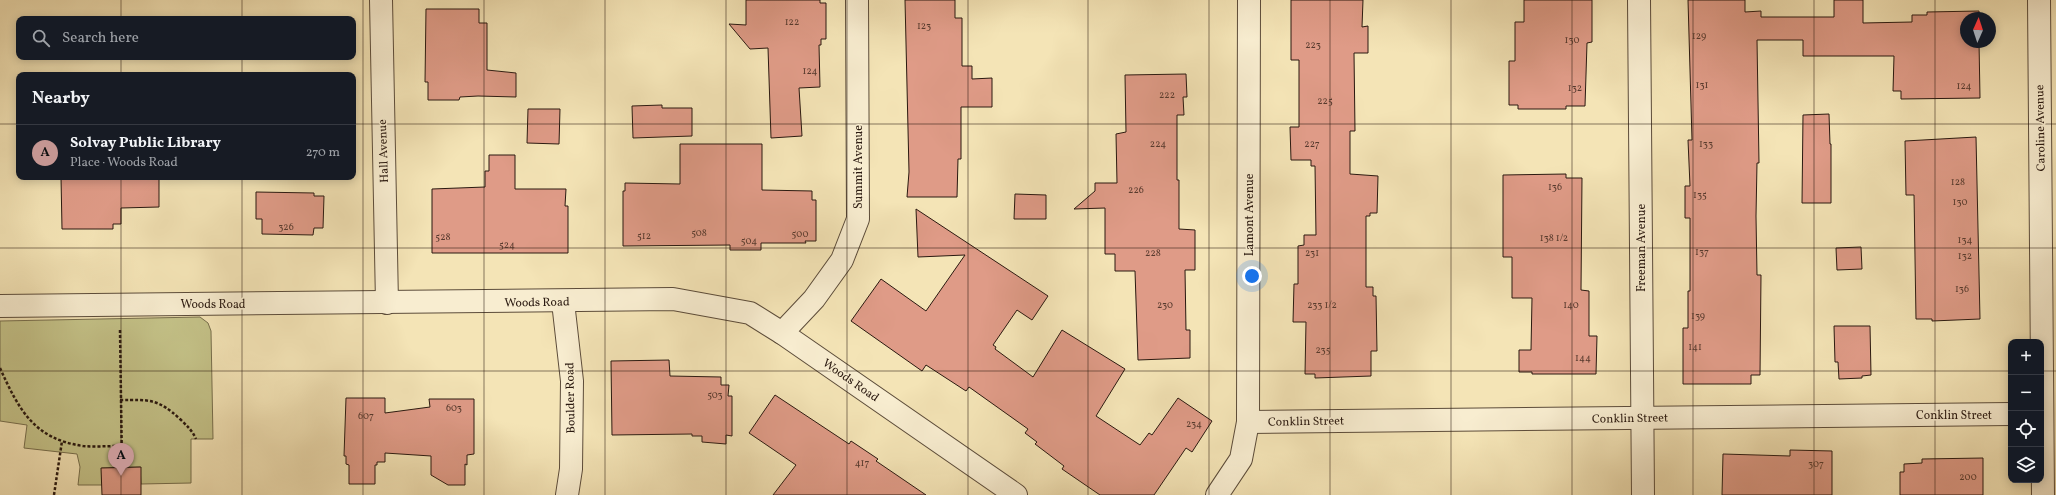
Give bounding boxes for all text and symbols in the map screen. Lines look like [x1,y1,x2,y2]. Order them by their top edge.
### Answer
north arrow [1960,12,1996,48]
house number: 122 [785,15,799,29]
search box [16,16,356,60]
house number: 123 [917,19,931,33]
icon: search [30,27,52,49]
text: Search here [62,28,139,49]
house number: 129 [1692,29,1706,43]
house number: 130 [1565,33,1579,47]
house number: 223 [1305,38,1321,52]
house number: 124 [803,64,817,78]
house number: 131 [1696,78,1709,92]
house number: 124 [1957,79,1971,93]
house number: 132 [1568,81,1582,95]
street label: Caroline Avenue [2032,84,2050,172]
text: Nearby [32,87,90,110]
house number: 222 [1159,88,1175,102]
house number: 225 [1317,94,1333,108]
street label: Hall Avenue [375,118,393,183]
street label: Summit Avenue [851,125,867,209]
text: Solvay Public Library [70,133,221,154]
house number: 224 [1150,137,1166,151]
house number: 227 [1304,137,1320,151]
house number: 133 [1699,137,1713,151]
text: A [40,144,50,162]
text: 270 m [306,144,340,162]
text: Place · Woods Road [70,154,178,172]
street label: Lamont Avenue [1242,173,1258,256]
house number: 128 [1951,175,1965,189]
house number: 136 [1548,180,1562,194]
house number: 226 [1128,183,1144,197]
house number: 135 [1693,188,1707,202]
house number: 130 [1953,195,1967,209]
street label: Freeman Avenue [1634,204,1650,292]
house number: 326 [278,220,294,234]
house number: 508 [691,226,707,240]
house number: 500 [792,227,808,241]
house number: 512 [637,229,651,243]
house number: 528 [435,230,451,244]
house number: 138 1/2 [1540,231,1568,245]
house number: 134 [1958,233,1973,247]
house number: 504 [741,234,757,248]
house number: 524 [499,238,515,252]
house number: 137 [1695,245,1709,259]
house number: 228 [1145,246,1161,260]
house number: 231 [1305,246,1319,260]
house number: 132 [1958,249,1972,263]
your location [1242,266,1262,286]
house number: 136 [1955,282,1969,296]
street label: Woods Road [504,294,570,312]
street label: Woods Road [180,297,246,313]
house number: 230 [1157,298,1173,312]
house number: 233 1/2 [1307,298,1337,312]
house number: 140 [1563,298,1579,312]
house number: 139 [1691,309,1705,323]
map controls [2008,339,2044,483]
button: + [2008,339,2044,375]
house number: 141 [1688,340,1702,354]
house number: 235 [1315,343,1331,357]
house number: 144 [1575,351,1591,365]
street label: Woods Road [819,356,882,406]
street label: Boulder Road [562,362,580,434]
button: − [2008,375,2044,411]
house number: 503 [707,388,723,402]
house number: 603 [446,401,462,415]
street label: Conklin Street [1916,408,1992,424]
house number: 607 [358,409,374,423]
street label: Conklin Street [1592,410,1668,428]
button: locate [2008,411,2044,447]
street label: Conklin Street [1268,413,1344,431]
house number: 234 [1186,417,1202,431]
pin: A [108,443,134,476]
button: layers [2008,447,2044,483]
house number: 417 [855,456,869,470]
house number: 307 [1808,457,1824,471]
house number: 200 [1959,470,1977,484]

